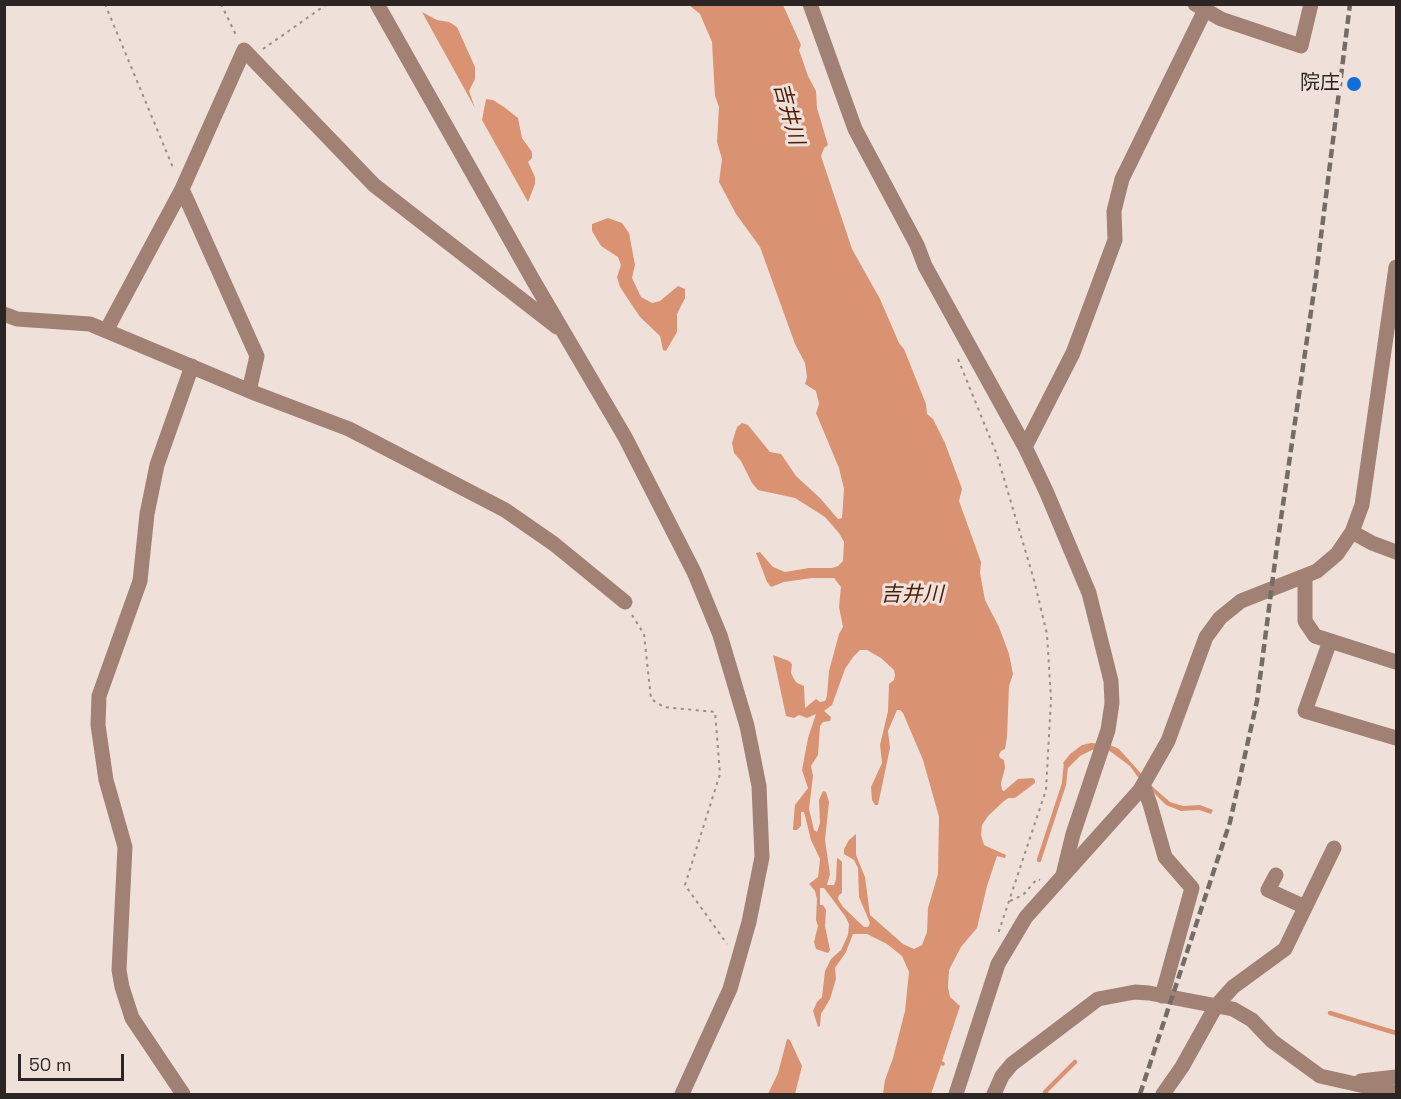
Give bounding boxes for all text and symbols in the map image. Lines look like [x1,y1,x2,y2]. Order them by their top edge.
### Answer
place label: 院庄 [1300,72,1340,96]
marker: 院庄 [1345,75,1363,93]
water label: 吉井川 [768,80,808,148]
water label: 吉井川 [881,582,943,608]
scale bar [21,1042,128,1080]
text: 50 m [29,1053,71,1076]

